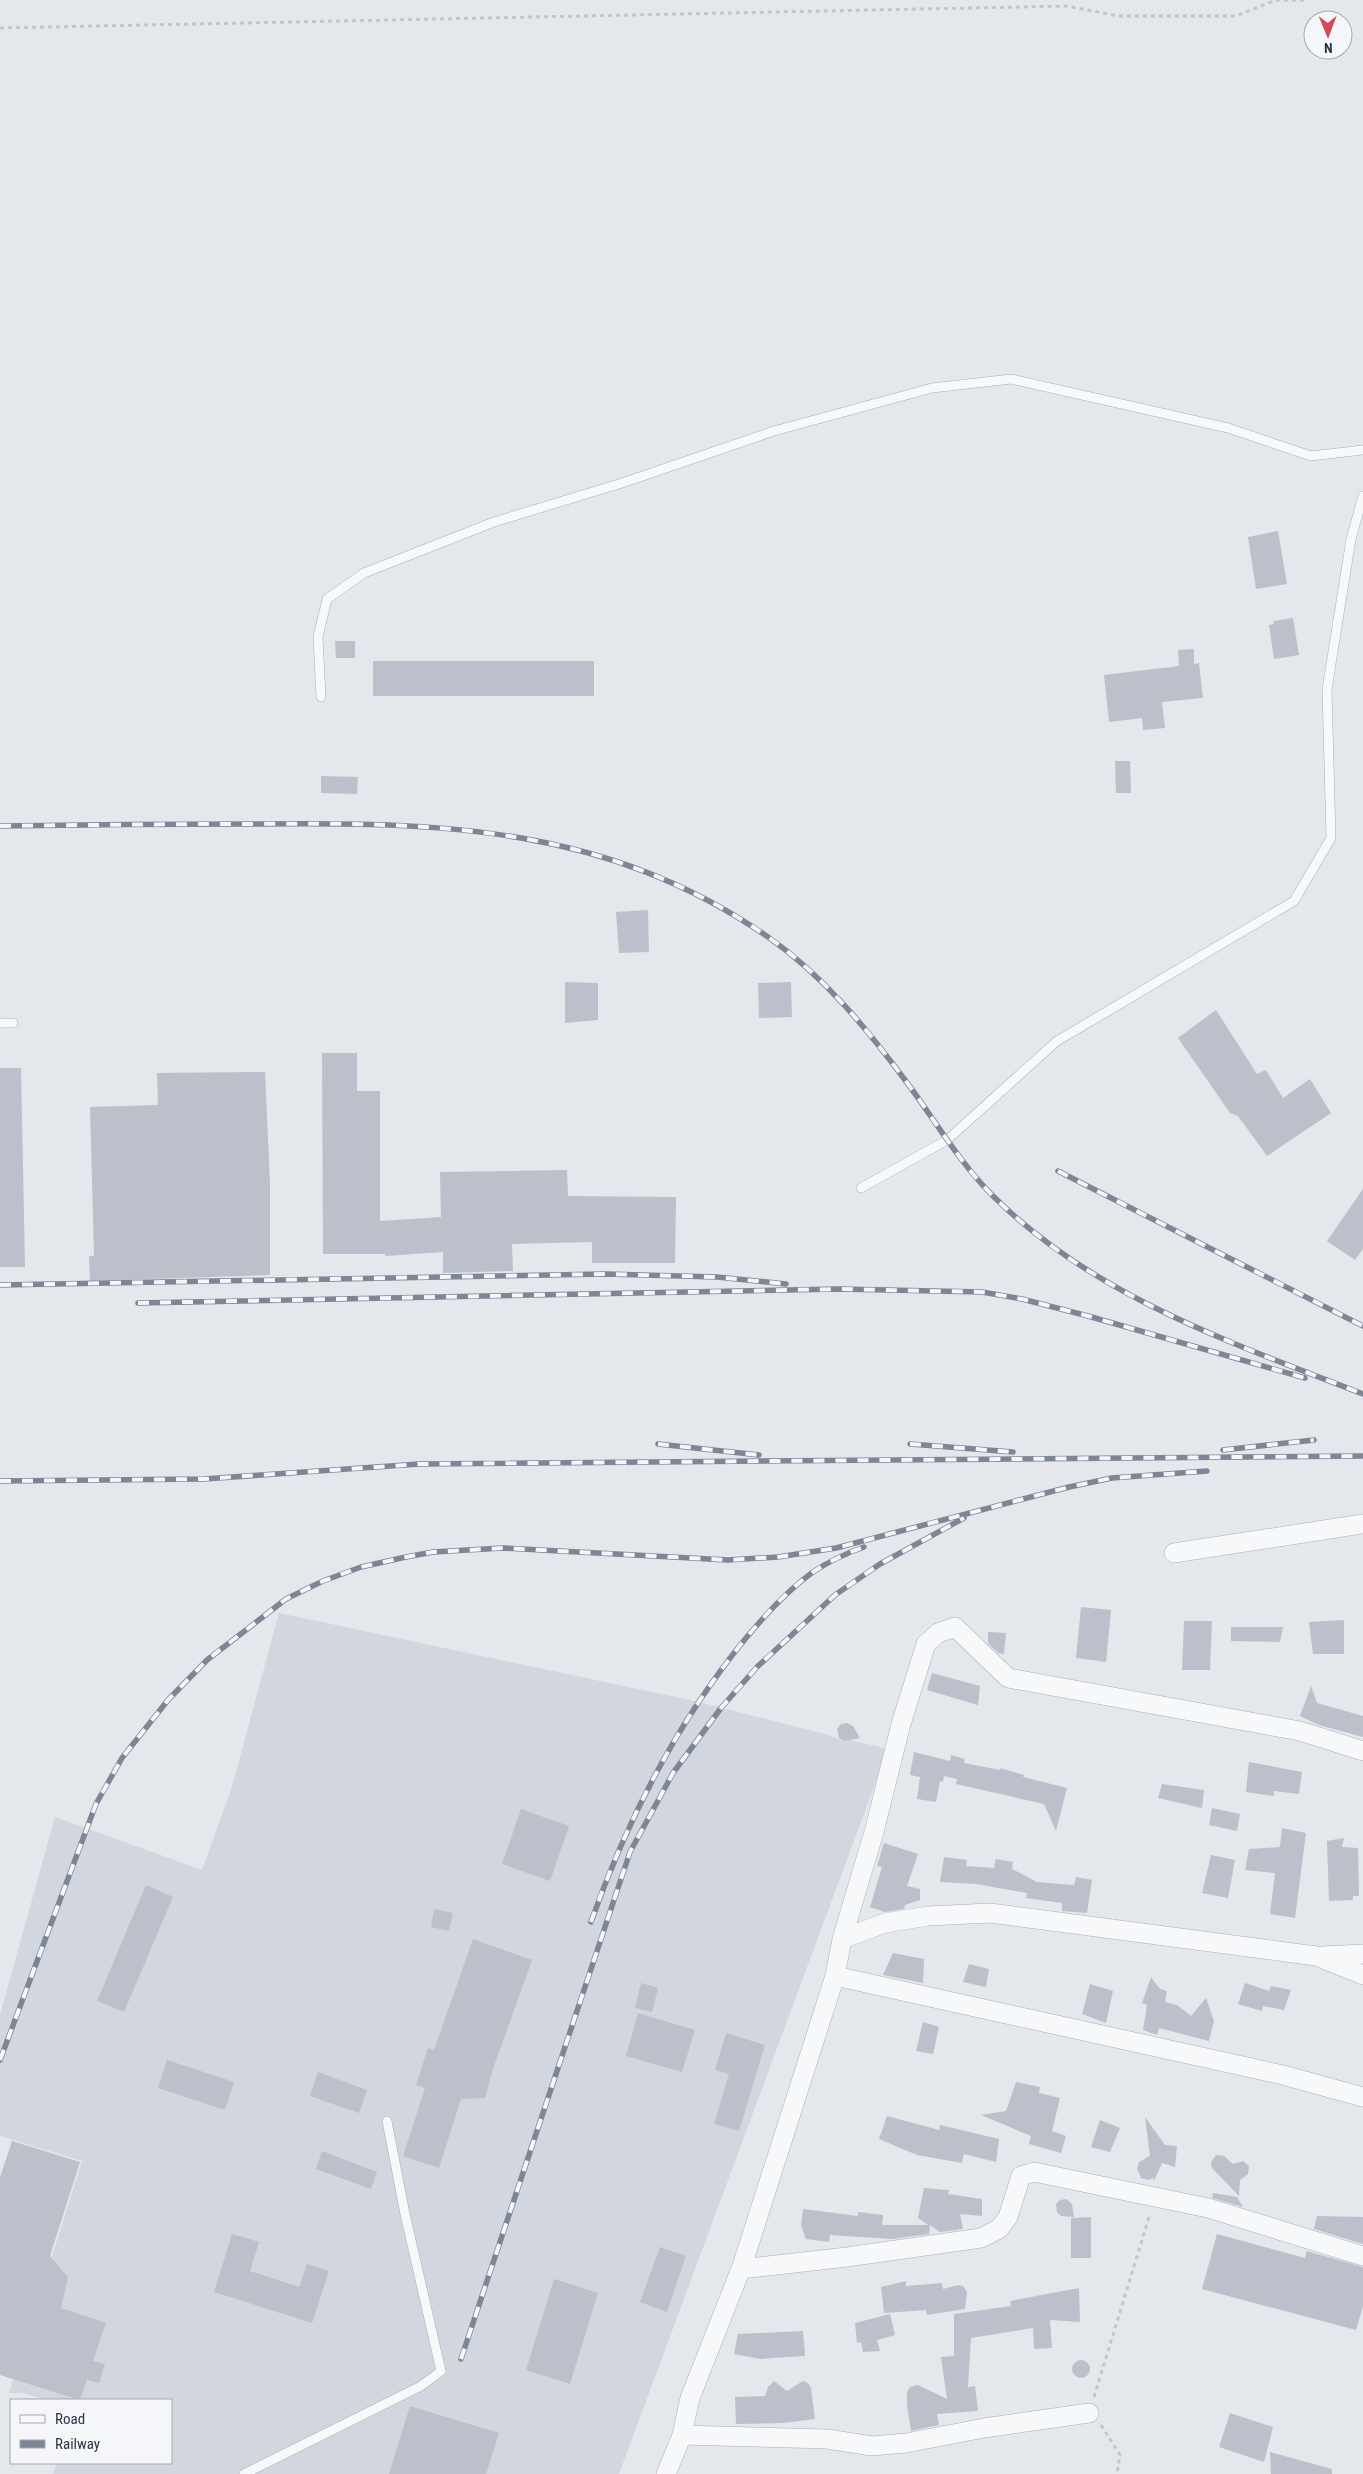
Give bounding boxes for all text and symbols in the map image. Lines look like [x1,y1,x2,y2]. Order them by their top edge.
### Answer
north arrow [1303,10,1353,60]
text: N [1324,40,1333,56]
legend [10,2399,172,2464]
text: Road [55,2410,85,2428]
text: Railway [55,2435,100,2453]

